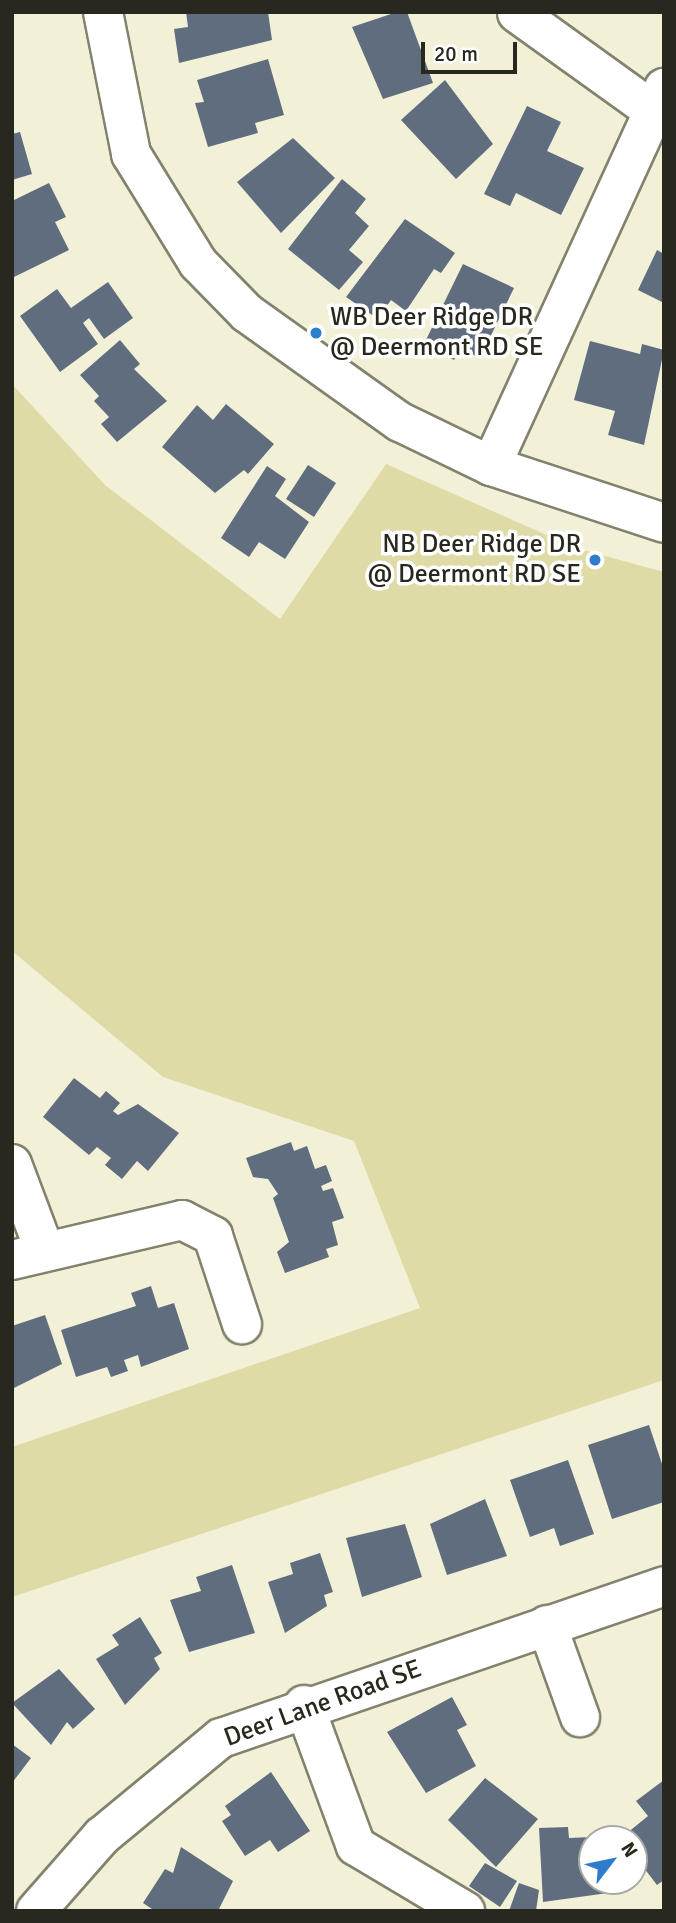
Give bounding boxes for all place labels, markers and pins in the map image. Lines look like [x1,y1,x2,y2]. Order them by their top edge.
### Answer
place label: WB Deer Ridge DR @ Deermont RD SE [330,302,543,364]
marker: WB Deer Ridge DR @ Deermont RD SE [308,325,324,341]
place label: NB Deer Ridge DR @ Deermont RD SE [368,529,581,590]
marker: NB Deer Ridge DR @ Deermont RD SE [587,552,603,568]

